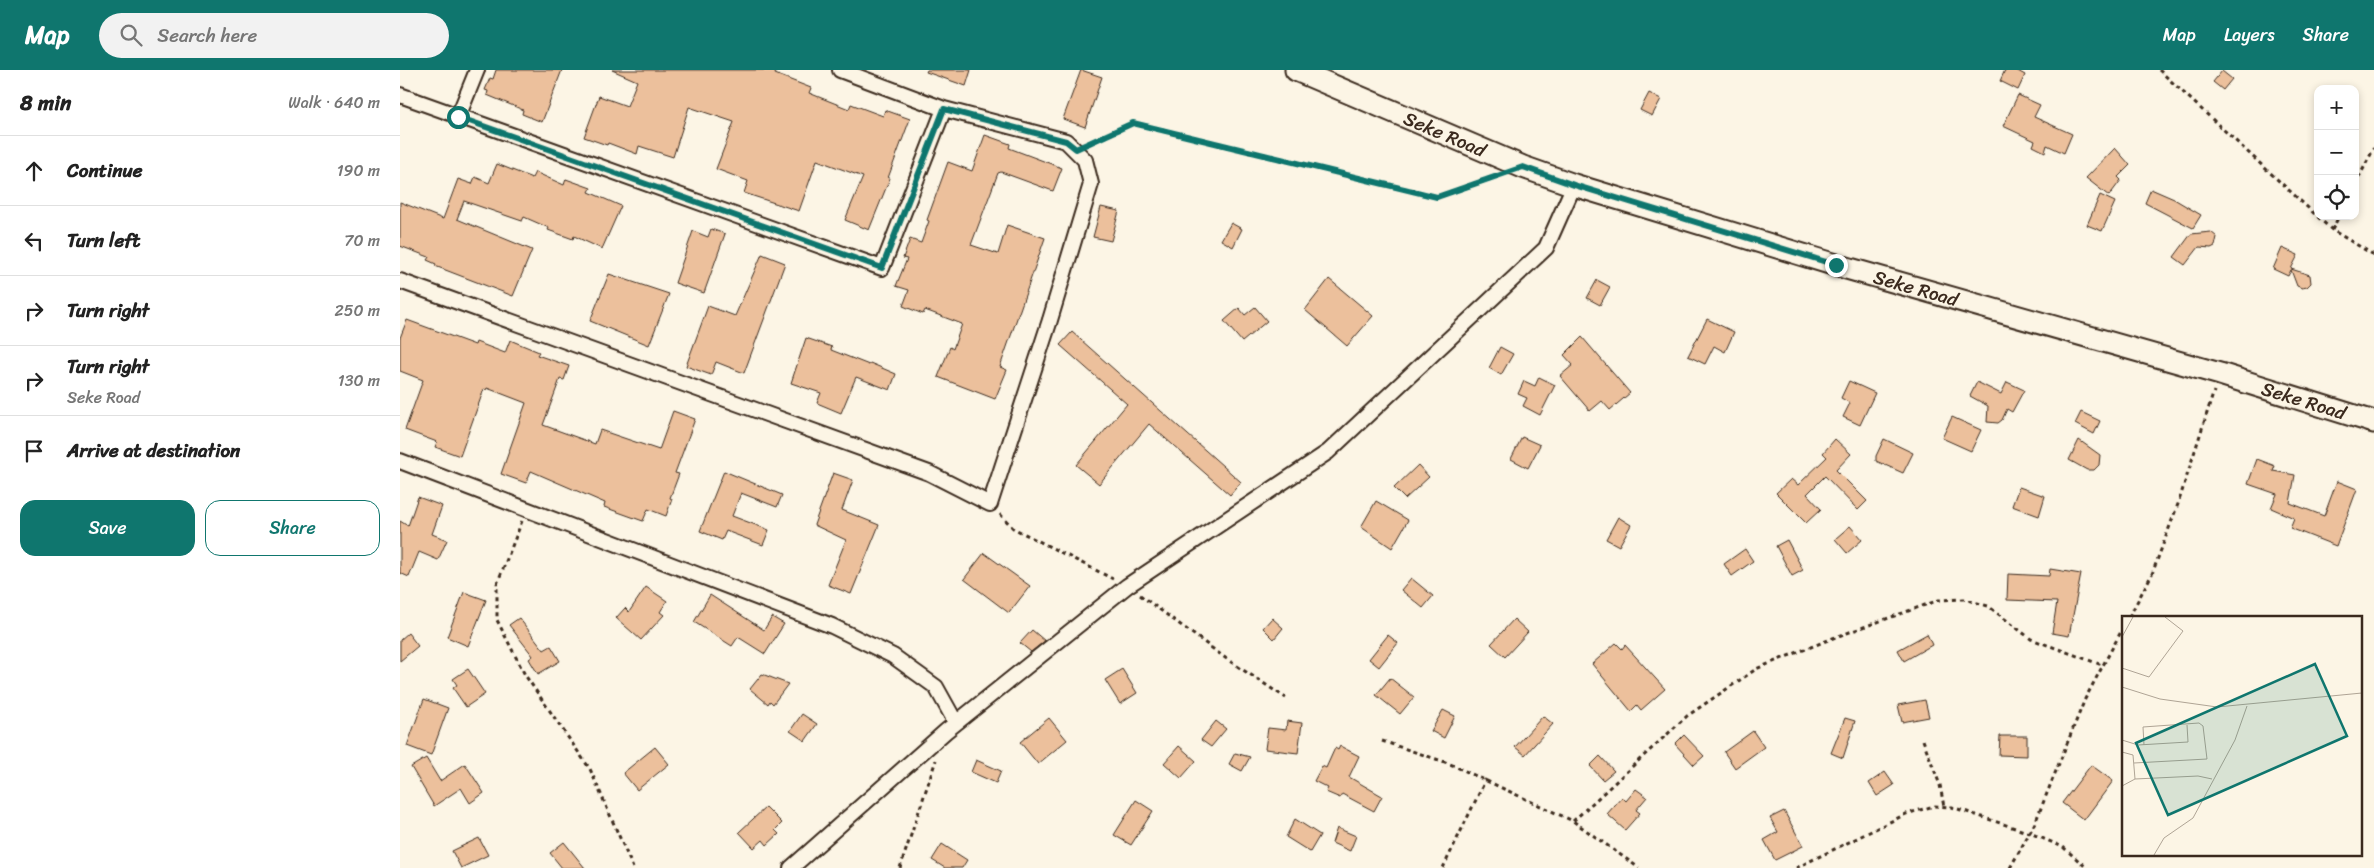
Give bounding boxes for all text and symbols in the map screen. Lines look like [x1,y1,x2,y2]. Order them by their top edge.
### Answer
search box [99,13,449,58]
text: Map [25,14,69,56]
text: Search here [157,19,257,52]
text: Map [2163,19,2196,51]
text: Layers [2224,19,2275,51]
text: Share [2303,19,2349,51]
icon: search [117,21,145,49]
text: 8 min [20,84,71,122]
map controls [2314,85,2359,220]
button: + [2314,85,2359,130]
text: Walk · 640 m [288,88,380,117]
street label: Seke Road [1398,101,1492,166]
route start [447,106,470,129]
button: − [2314,130,2359,175]
text: Continue [67,154,143,187]
text: 190 m [337,156,380,185]
icon: ahead [20,157,48,185]
button: locate [2314,175,2359,220]
text: Turn left [67,224,140,257]
text: 70 m [344,226,380,255]
icon: left [20,227,48,255]
route end [1825,254,1848,277]
street label: Seke Road [1870,260,1963,316]
text: Turn right [67,294,149,327]
text: 250 m [334,296,380,325]
icon: right [20,297,48,325]
text: Turn right [67,350,149,383]
text: 130 m [338,366,380,395]
icon: right [20,367,48,395]
street label: Seke Road [2257,371,2351,429]
text: Seke Road [67,383,140,412]
text: Arrive at destination [67,434,240,467]
icon: arrive [20,437,48,465]
button: Save [20,500,195,556]
button: Share [205,500,380,556]
inset map [2122,616,2362,856]

